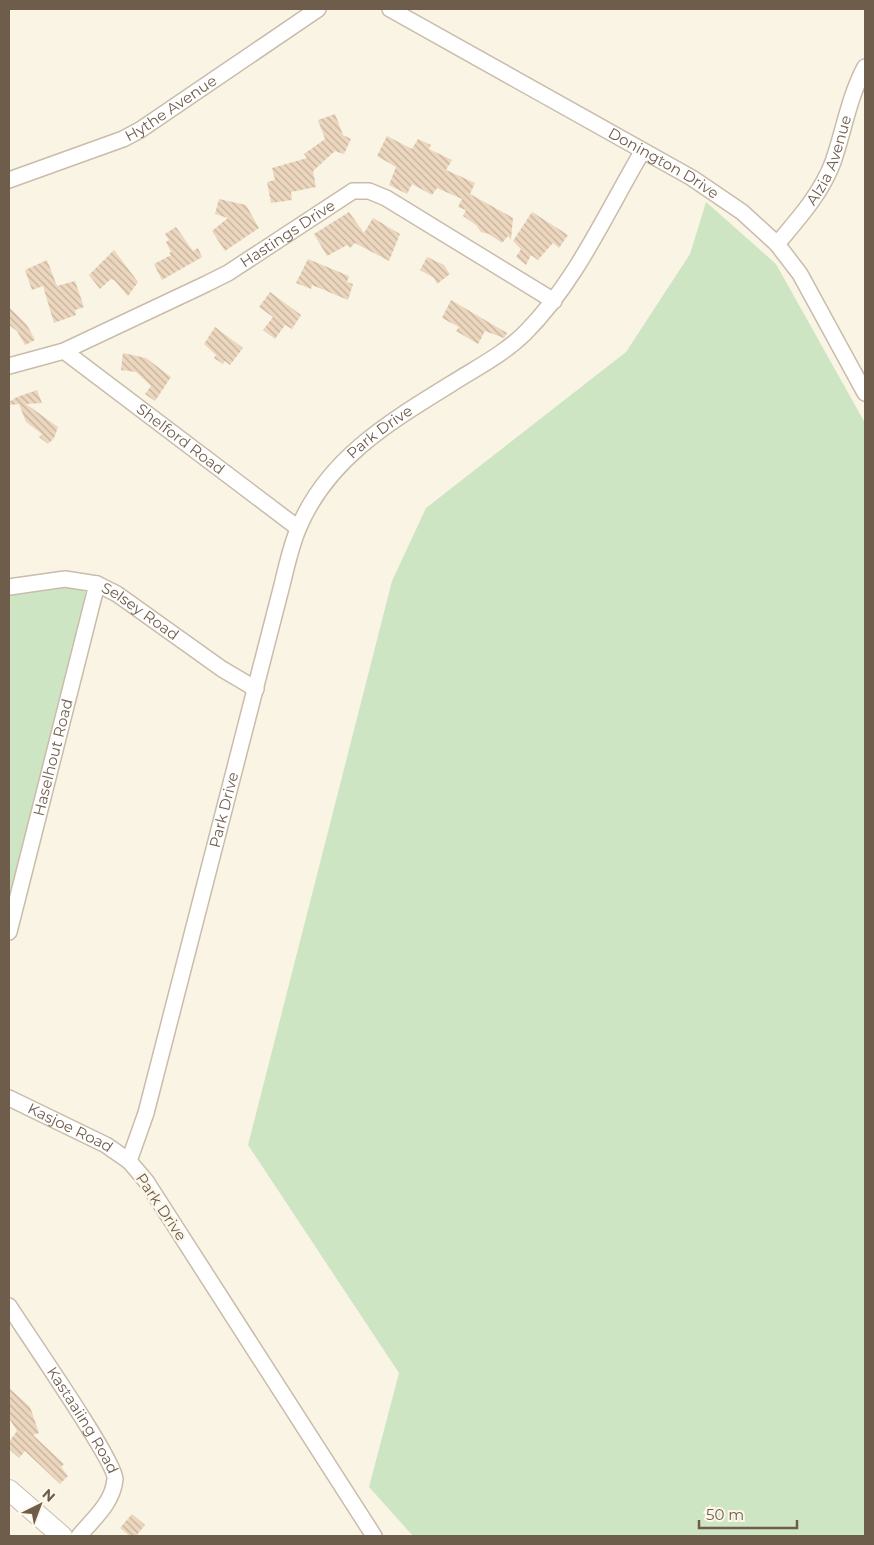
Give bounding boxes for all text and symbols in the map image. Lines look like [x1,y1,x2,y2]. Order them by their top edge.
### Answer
street label: Hythe Avenue [122,71,220,145]
street label: Alzia Avenue [802,113,855,209]
street label: Donington Drive [605,123,723,203]
street label: Hastings Drive [236,195,338,271]
street label: Shelford Road [133,399,229,478]
street label: Park Drive [342,401,416,463]
street label: Selsey Road [98,578,183,644]
street label: Haselhout Road [29,697,77,818]
street label: Park Drive [205,770,242,850]
street label: Kasjoe Road [25,1098,117,1156]
street label: Park Drive [132,1169,191,1244]
street label: Kastaaiing Road [43,1363,123,1476]
north arrow [15,1480,65,1530]
text: N [38,1485,59,1506]
scale bar [699,1498,796,1530]
text: 50 m [706,1505,744,1524]

